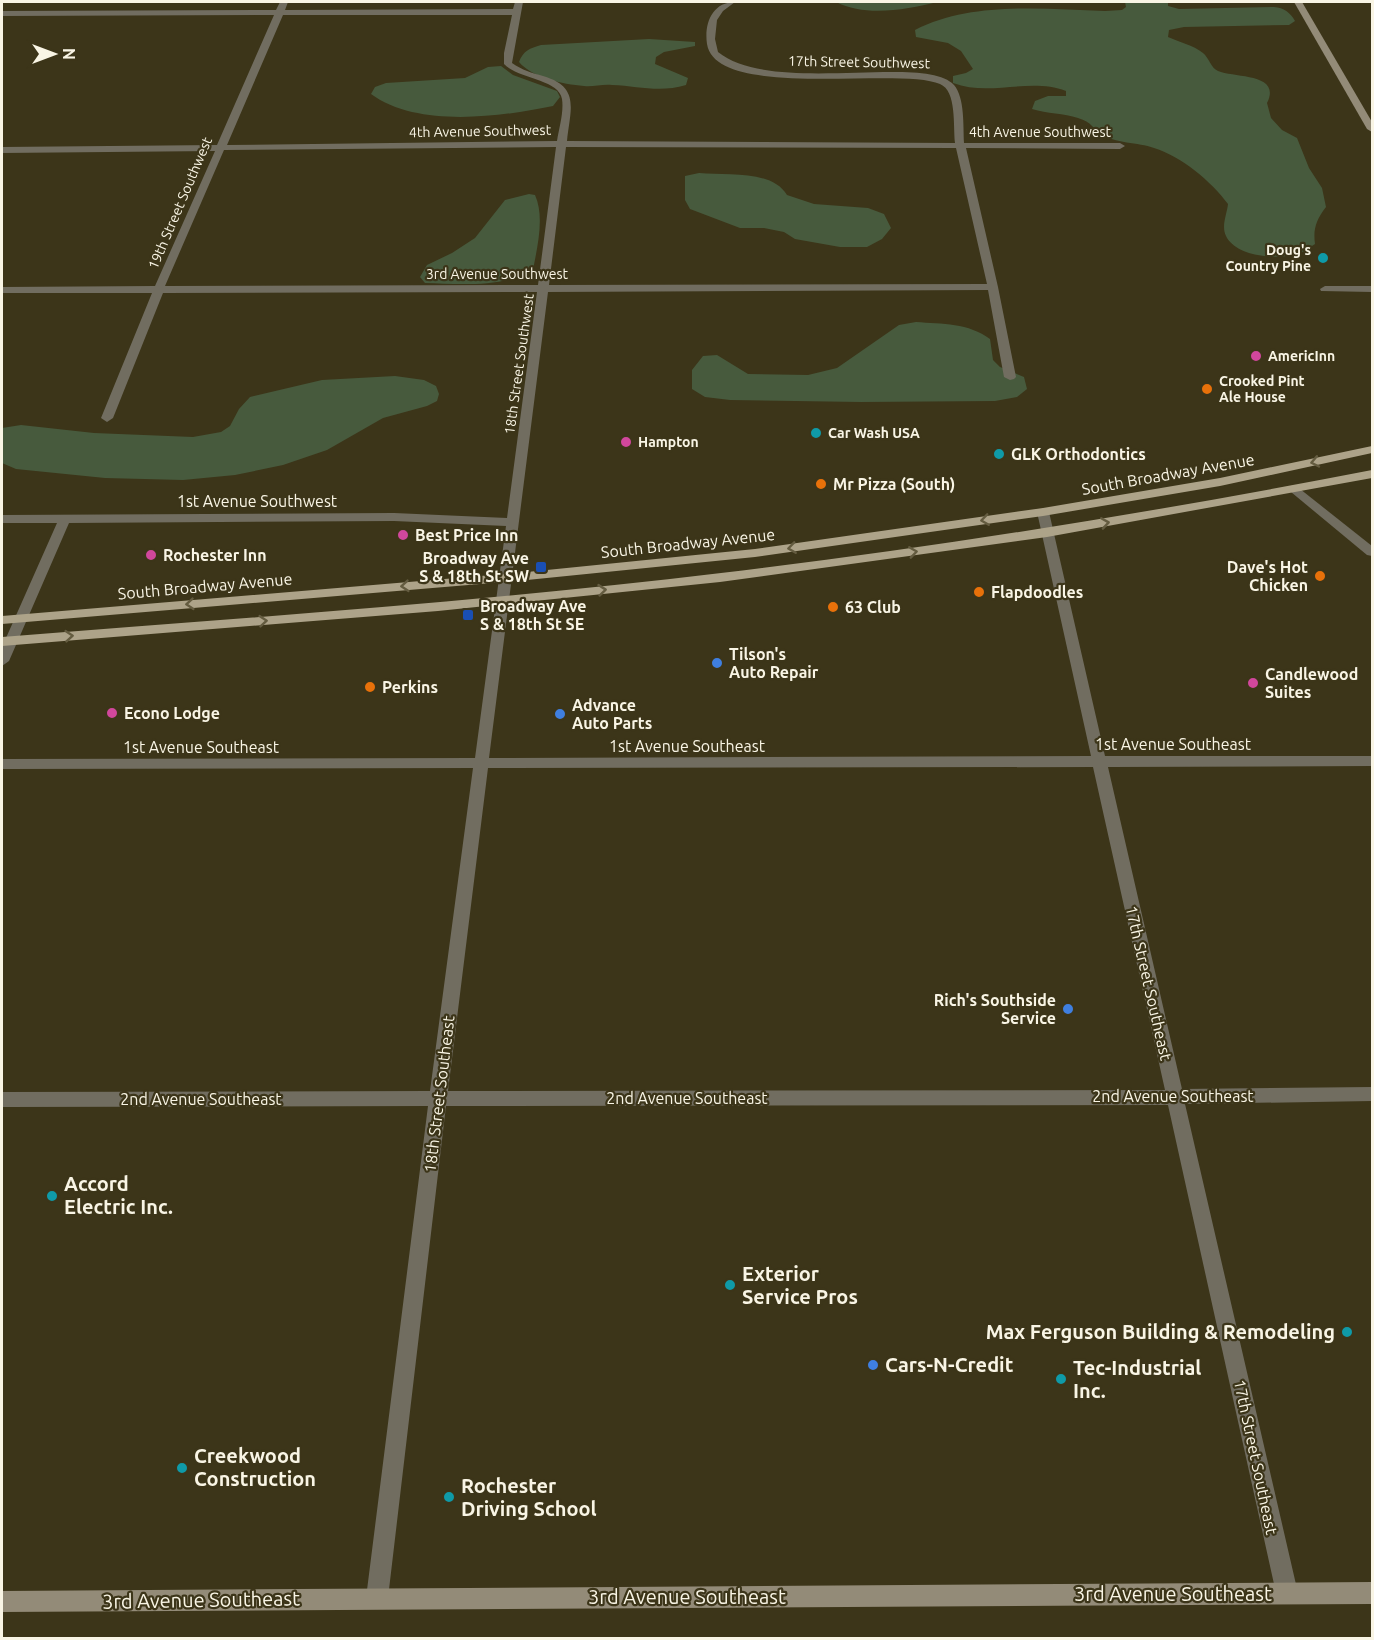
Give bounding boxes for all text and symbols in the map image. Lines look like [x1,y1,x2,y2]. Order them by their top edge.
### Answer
north arrow [24,24,84,84]
text: N [60,48,78,60]
street label: 17th Street Southwest [788,53,931,71]
street label: 4th Avenue Southwest [409,122,552,140]
street label: 4th Avenue Southwest [969,124,1112,140]
street label: 19th Street Southwest [145,134,215,271]
place label: Doug's Country Pine [1225,242,1311,274]
marker: Doug's Country Pine [1316,251,1330,265]
street label: 3rd Avenue Southwest [426,266,569,282]
street label: 18th Street Southwest [501,292,537,435]
place label: AmericInn [1268,348,1335,364]
marker: AmericInn [1249,349,1263,363]
place label: Crooked Pint Ale House [1219,373,1305,405]
marker: Crooked Pint Ale House [1200,382,1214,396]
place label: Car Wash USA [828,425,920,441]
marker: Car Wash USA [809,426,823,440]
place label: Hampton [638,434,699,450]
marker: Hampton [619,435,633,449]
place label: GLK Orthodontics [1011,445,1146,463]
marker: GLK Orthodontics [992,447,1006,461]
street label: South Broadway Avenue [1080,450,1256,498]
one-way arrow [1311,455,1321,468]
place label: Mr Pizza (South) [833,475,955,494]
marker: Mr Pizza (South) [814,477,828,491]
street label: 1st Avenue Southwest [177,492,338,510]
one-way arrow [980,514,990,526]
one-way arrow [1101,518,1110,530]
street label: South Broadway Avenue [600,525,776,561]
place label: Best Price Inn [415,526,518,544]
marker: Best Price Inn [396,528,410,542]
one-way arrow [787,541,797,553]
place label: Rochester Inn [163,546,267,564]
one-way arrow [908,546,917,559]
marker: Rochester Inn [144,548,158,562]
place label: Broadway Ave S & 18th St SW [419,549,529,585]
place label: Dave's Hot Chicken [1227,558,1308,594]
marker: Broadway Ave S & 18th St SW [534,560,548,574]
street label: South Broadway Avenue [117,569,293,603]
marker: Dave's Hot Chicken [1313,569,1327,583]
one-way arrow [401,579,410,592]
place label: Flapdoodles [991,583,1083,601]
one-way arrow [597,584,606,597]
marker: Flapdoodles [972,585,986,599]
place label: Broadway Ave S & 18th St SE [480,597,587,633]
one-way arrow [185,598,194,611]
place label: 63 Club [845,598,901,616]
marker: 63 Club [826,600,840,614]
marker: Broadway Ave S & 18th St SE [461,608,475,622]
one-way arrow [259,614,268,627]
one-way arrow [64,630,73,643]
place label: Tilson's Auto Repair [729,645,819,681]
marker: Tilson's Auto Repair [710,656,724,670]
place label: Candlewood Suites [1265,665,1358,701]
marker: Candlewood Suites [1246,676,1260,690]
place label: Perkins [382,678,438,696]
marker: Perkins [363,680,377,694]
place label: Advance Auto Parts [572,696,652,732]
place label: Econo Lodge [124,704,220,722]
marker: Econo Lodge [105,706,119,720]
marker: Advance Auto Parts [553,707,567,721]
street label: 1st Avenue Southeast [1095,735,1252,753]
street label: 1st Avenue Southeast [609,737,766,755]
street label: 1st Avenue Southeast [123,738,280,756]
street label: 17th Street Southeast [1122,904,1176,1063]
place label: Rich's Southside Service [934,991,1056,1027]
marker: Rich's Southside Service [1061,1002,1075,1016]
street label: 18th Street Southeast [420,1014,458,1174]
street label: 2nd Avenue Southeast [1092,1087,1254,1105]
street label: 2nd Avenue Southeast [606,1089,768,1107]
street label: 2nd Avenue Southeast [120,1090,282,1108]
place label: Accord Electric Inc. [64,1172,173,1218]
marker: Accord Electric Inc. [45,1189,59,1203]
place label: Exterior Service Pros [742,1262,858,1308]
marker: Exterior Service Pros [723,1278,737,1292]
place label: Max Ferguson Building & Remodeling [986,1320,1335,1343]
marker: Max Ferguson Building & Remodeling [1340,1325,1354,1339]
place label: Cars-N-Credit [885,1353,1014,1376]
place label: Tec-Industrial Inc. [1073,1356,1201,1402]
marker: Cars-N-Credit [866,1358,880,1372]
marker: Tec-Industrial Inc. [1054,1372,1068,1386]
street label: 17th Street Southeast [1231,1378,1281,1537]
place label: Creekwood Construction [194,1444,316,1490]
marker: Creekwood Construction [175,1461,189,1475]
place label: Rochester Driving School [461,1474,597,1520]
marker: Rochester Driving School [442,1490,456,1504]
street label: 3rd Avenue Southeast [1074,1582,1272,1605]
street label: 3rd Avenue Southeast [588,1585,786,1608]
street label: 3rd Avenue Southeast [102,1586,300,1613]

